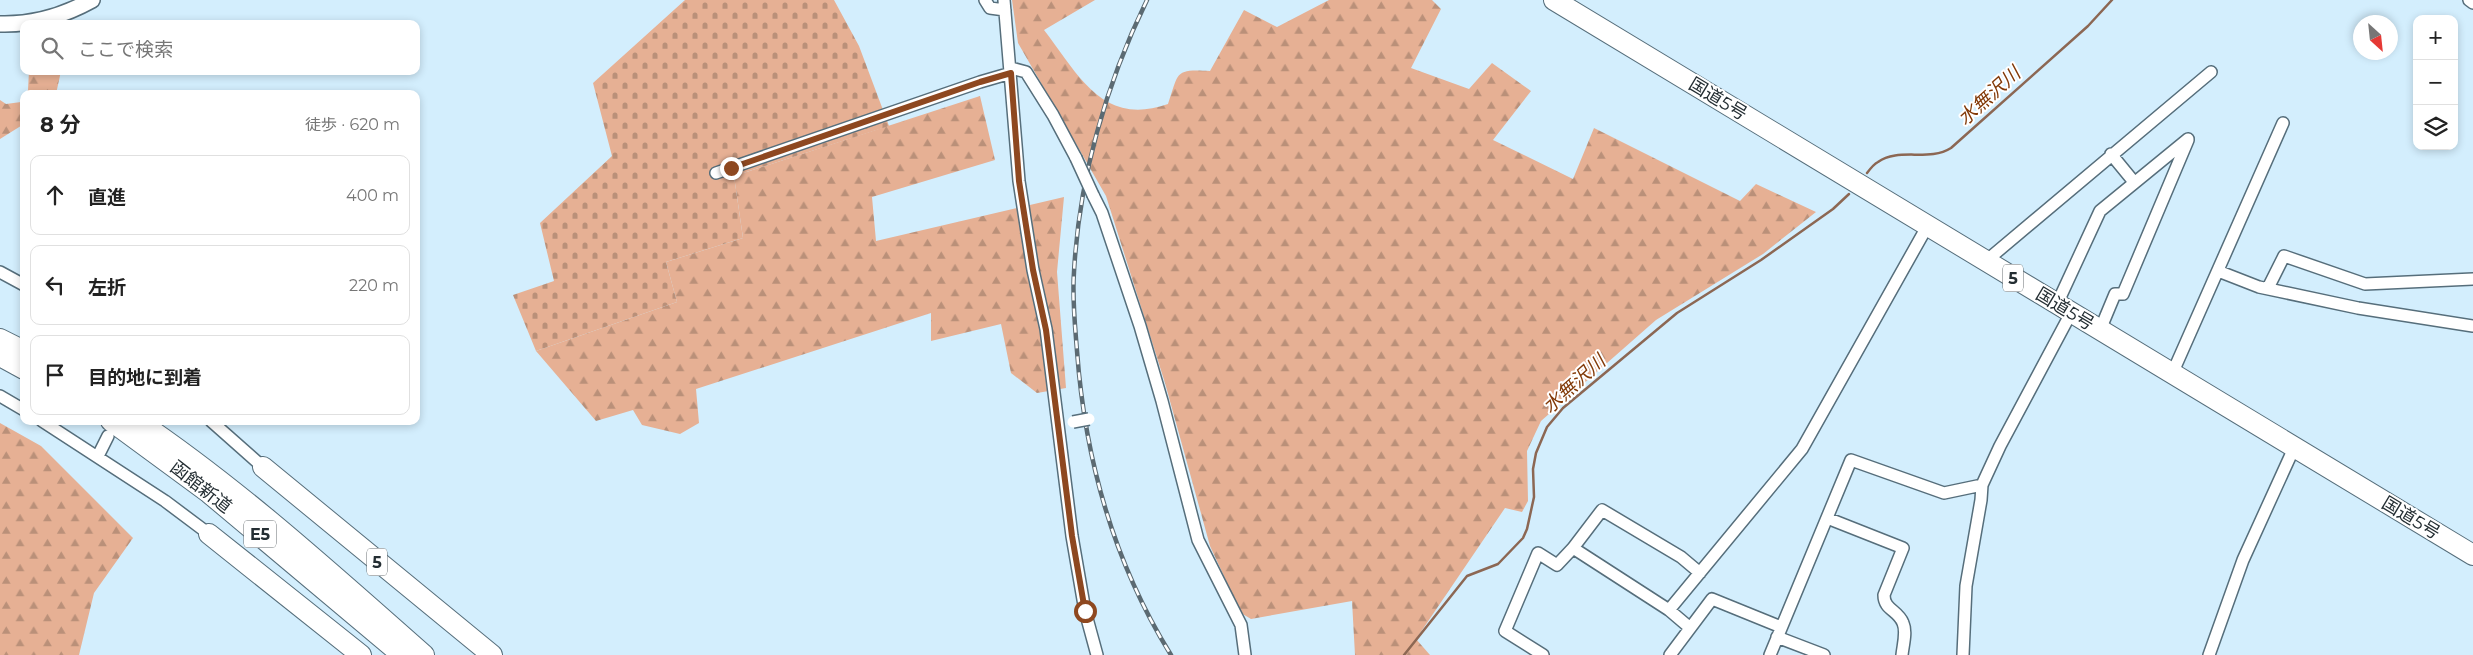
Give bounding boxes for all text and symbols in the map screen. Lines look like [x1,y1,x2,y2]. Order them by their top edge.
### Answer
north arrow [2353,15,2398,60]
map controls [2413,15,2458,150]
button: + [2413,15,2458,60]
search box [20,20,420,75]
icon: search [38,34,66,62]
text: ここで検索 [78,38,173,61]
button: − [2413,60,2458,105]
water label: 水無沢川 [1953,61,2026,130]
street label: 国道5号 [1685,73,1751,125]
button: layers [2413,105,2458,150]
text: 8 分 [40,112,81,137]
text: 徒歩 · 620 m [305,115,400,134]
route end [720,157,743,180]
icon: ahead [41,181,69,209]
text: 直進 [88,186,126,209]
text: 400 m [346,186,399,205]
road number: 5 [2003,264,2023,292]
icon: left [41,271,69,299]
text: 左折 [88,276,126,299]
text: 220 m [349,276,399,295]
street label: 国道5号 [2032,283,2098,335]
water label: 水無沢川 [1538,349,1611,418]
icon: arrive [41,361,69,389]
text: 目的地に到着 [88,366,202,389]
street label: 函館新道 [166,456,236,518]
street label: 国道5号 [2378,492,2444,544]
road number: E5 [244,520,276,548]
road number: 5 [367,548,387,576]
route start [1074,600,1097,623]

